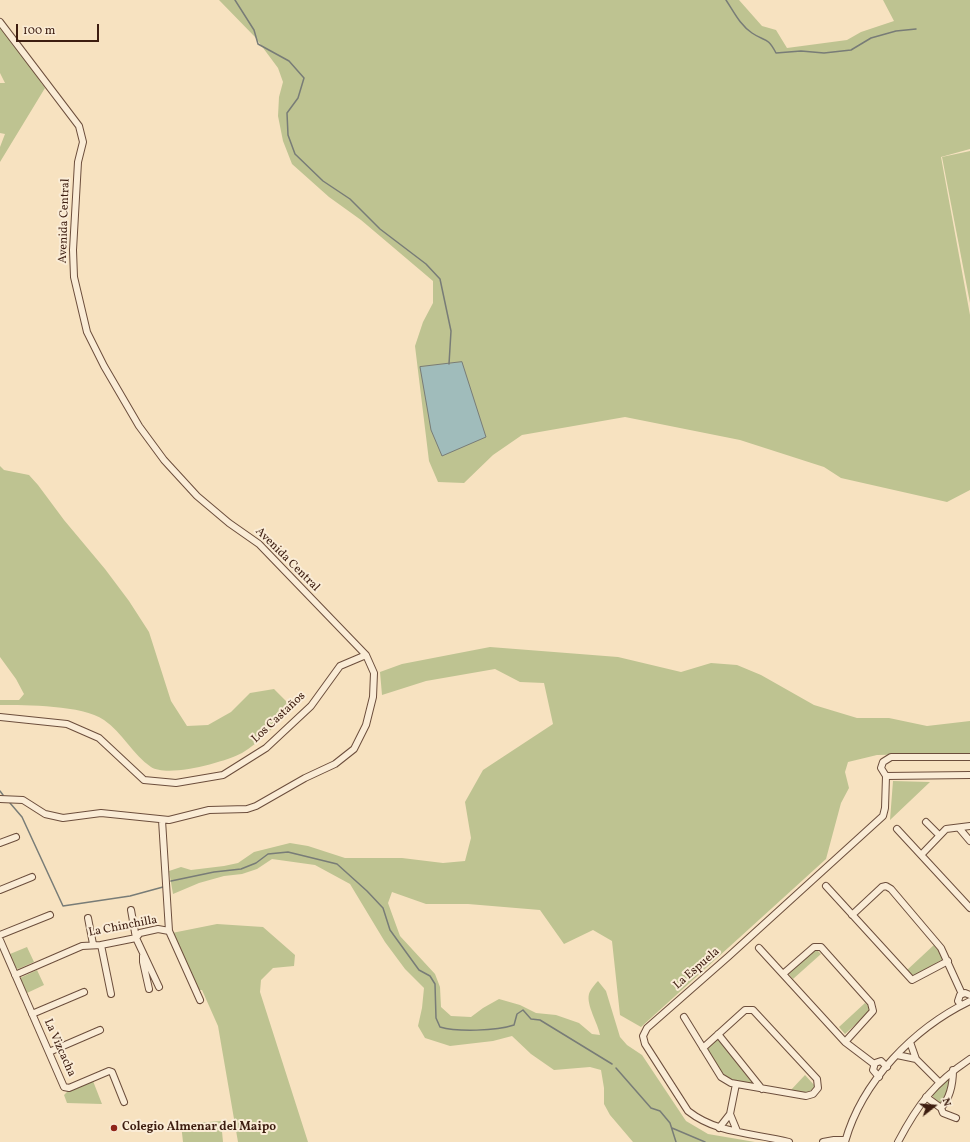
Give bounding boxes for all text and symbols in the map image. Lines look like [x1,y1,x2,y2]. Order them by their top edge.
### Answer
scale bar [18,16,101,42]
text: 100 m [23,23,55,39]
street label: Avenida Central [56,178,74,264]
street label: Avenida Central [252,525,322,595]
street label: Los Castaños [249,689,309,747]
street label: La Chinchilla [87,913,159,941]
street label: La Espuela [671,945,723,993]
street label: La Vizcacha [40,1017,78,1079]
north arrow [914,1086,954,1126]
text: N [938,1096,954,1108]
place label: Colegio Almenar del Maipo [122,1121,276,1135]
marker: Colegio Almenar del Maipo [109,1123,119,1133]

